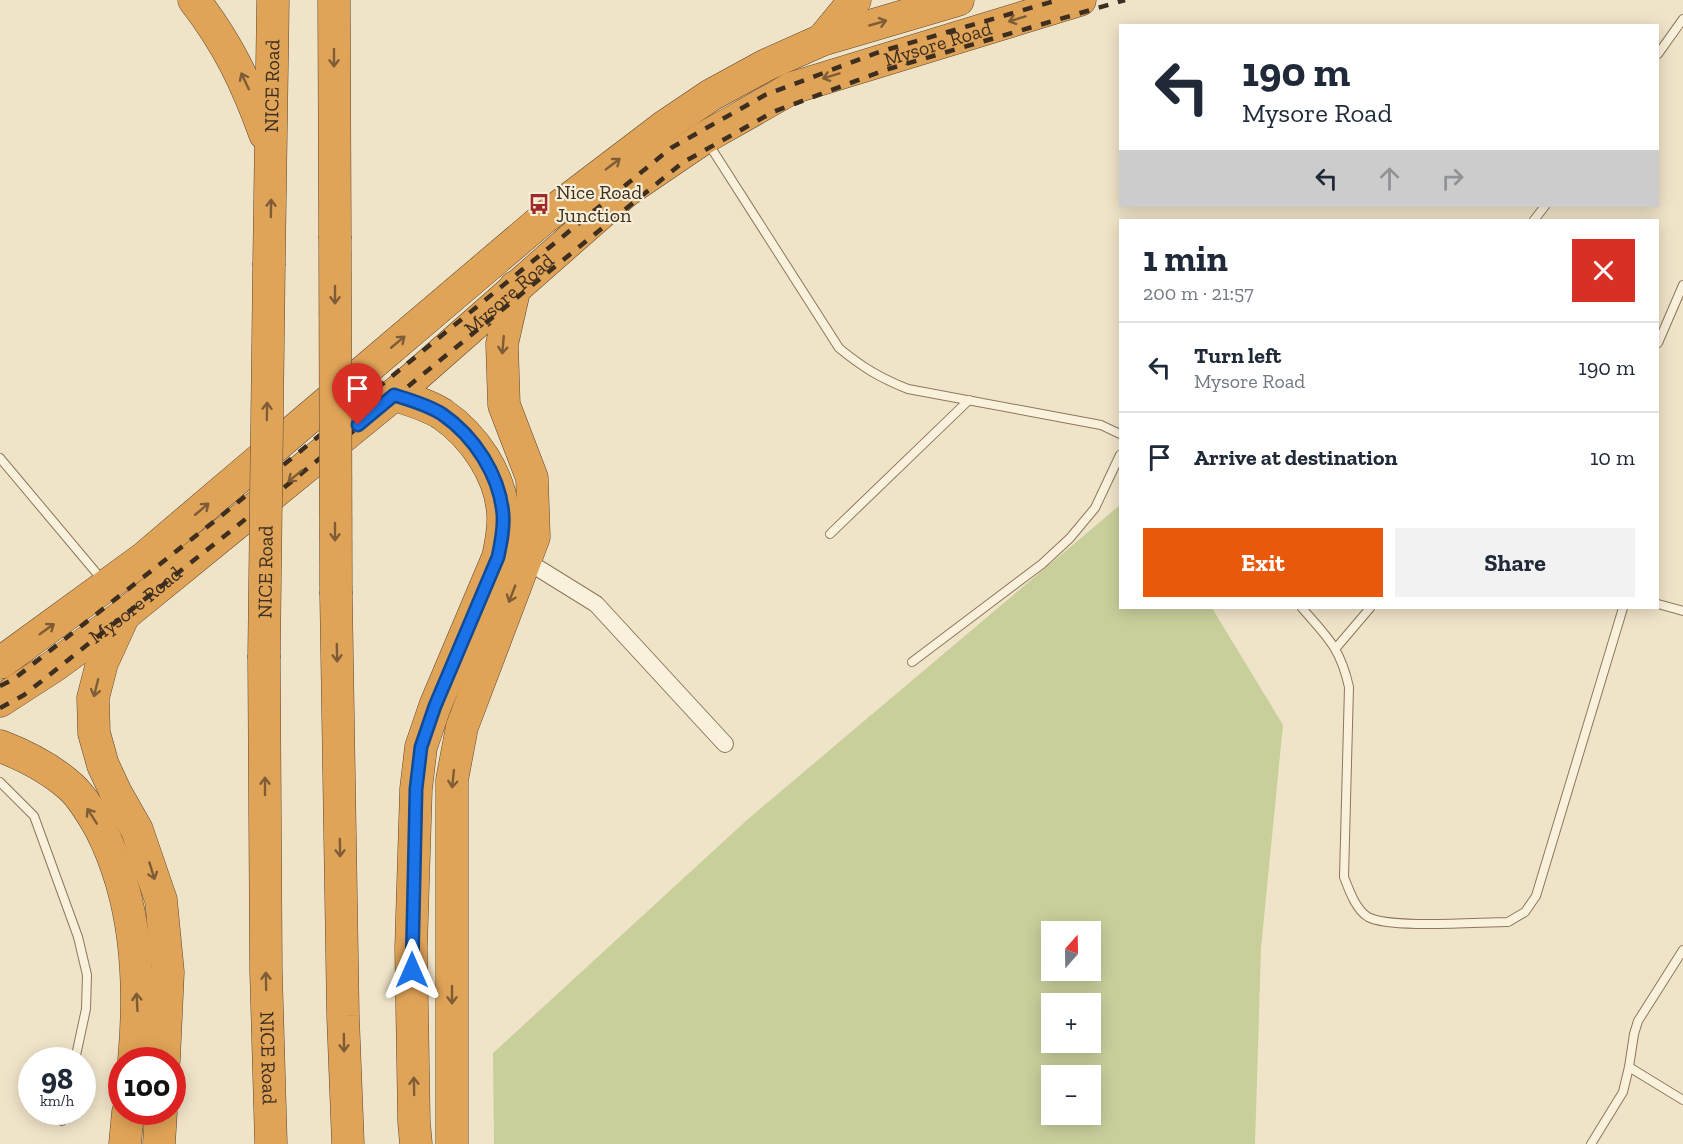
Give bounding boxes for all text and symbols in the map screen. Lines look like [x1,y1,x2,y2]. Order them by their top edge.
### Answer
one-way arrow [1008,14,1027,25]
street label: Mysore Road [881,16,994,71]
one-way arrow [868,17,887,28]
street label: NICE Road [259,39,284,133]
text: 190 m [1242,46,1350,97]
one-way arrow [328,48,340,68]
icon: left [1143,48,1221,126]
one-way arrow [822,71,841,82]
one-way arrow [238,72,250,90]
text: Mysore Road [1242,97,1392,129]
one-way arrow [605,158,621,171]
icon: left [1310,162,1343,195]
icon: ahead [1373,162,1406,195]
icon: right [1436,162,1469,195]
place label: Nice Road Junction [556,180,642,227]
bus stop icon: Nice Road Junction [527,192,551,216]
one-way arrow [265,198,277,218]
text: 1 min [1143,237,1228,280]
button: close [1572,239,1635,302]
street label: Mysore Road [459,248,558,340]
text: 200 m · 21:57 [1143,281,1254,305]
one-way arrow [329,284,341,304]
one-way arrow [498,334,509,354]
one-way arrow [390,336,406,349]
text: Turn left [1194,342,1281,369]
icon: left [1143,351,1176,384]
text: 190 m [1578,354,1635,381]
pin [332,363,383,425]
text: Mysore Road [1194,369,1305,393]
icon: arrive [341,372,374,405]
one-way arrow [261,401,273,421]
icon: arrive [1143,441,1176,474]
text: Arrive at destination [1194,444,1397,471]
text: 10 m [1590,444,1635,471]
one-way arrow [288,469,303,483]
one-way arrow [194,503,210,516]
one-way arrow [330,521,341,541]
street label: NICE Road [252,525,278,619]
button: Exit [1143,528,1383,597]
button: Share [1395,528,1635,597]
street label: Mysore Road [84,561,186,649]
one-way arrow [506,584,517,602]
one-way arrow [39,622,55,635]
one-way arrow [331,642,342,662]
one-way arrow [89,679,101,698]
one-way arrow [447,768,458,788]
one-way arrow [259,776,271,796]
one-way arrow [85,807,98,824]
one-way arrow [334,837,346,857]
one-way arrow [147,861,158,880]
north arrow [1041,921,1101,981]
map controls [1041,921,1101,1125]
position arrow [380,938,444,1002]
one-way arrow [260,971,272,991]
one-way arrow [446,984,458,1004]
one-way arrow [132,993,143,1013]
button: + [1041,993,1101,1053]
street label: NICE Road [255,1011,282,1105]
one-way arrow [338,1032,350,1052]
speed limit sign: 100 [108,1047,186,1125]
text: 98 [41,1061,73,1097]
button: − [1041,1065,1101,1125]
one-way arrow [408,1076,419,1096]
text: km/h [40,1092,74,1110]

